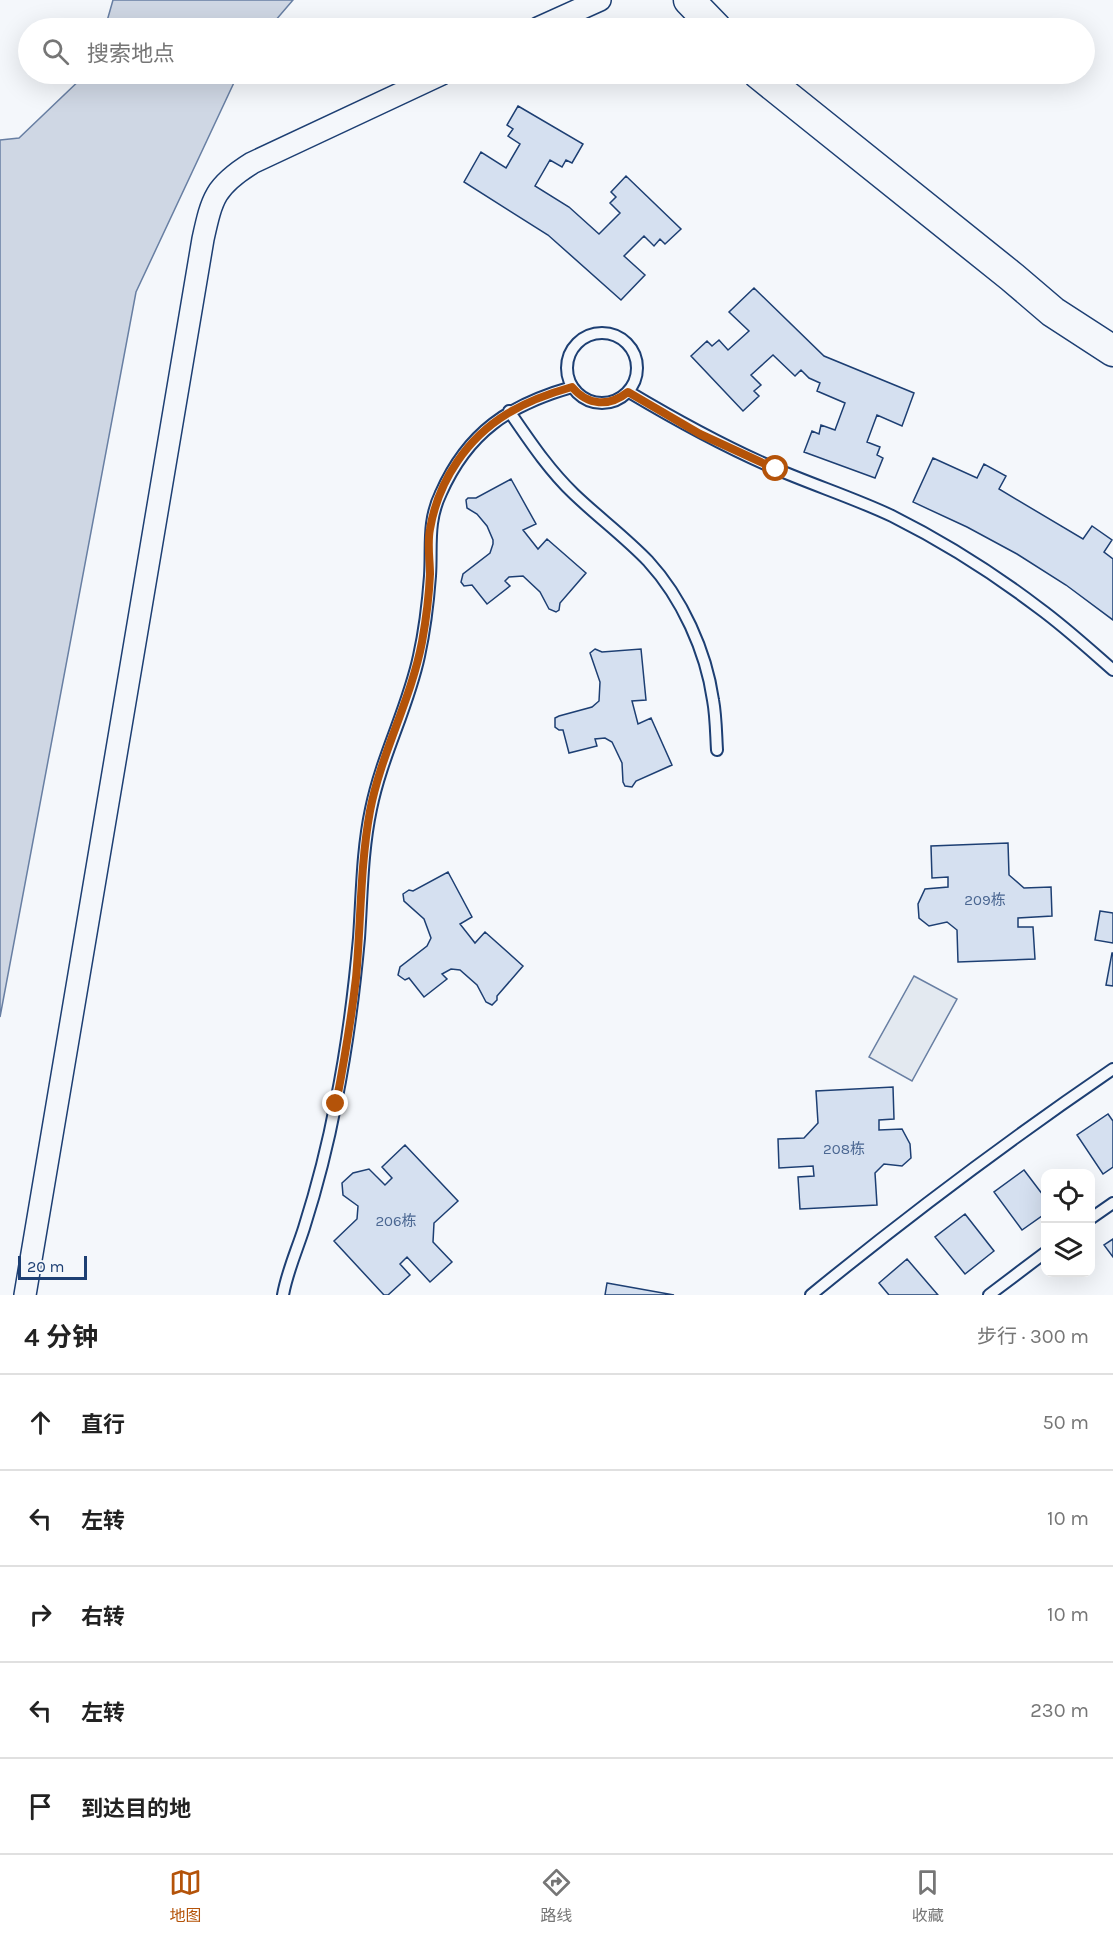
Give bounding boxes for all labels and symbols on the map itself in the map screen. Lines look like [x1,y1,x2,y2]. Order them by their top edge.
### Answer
route start [762,455,788,481]
house number: 209栋 [964,891,1006,909]
route end [322,1090,348,1116]
house number: 208栋 [823,1140,865,1158]
house number: 206栋 [375,1212,417,1230]
scale bar [18,1253,87,1280]

